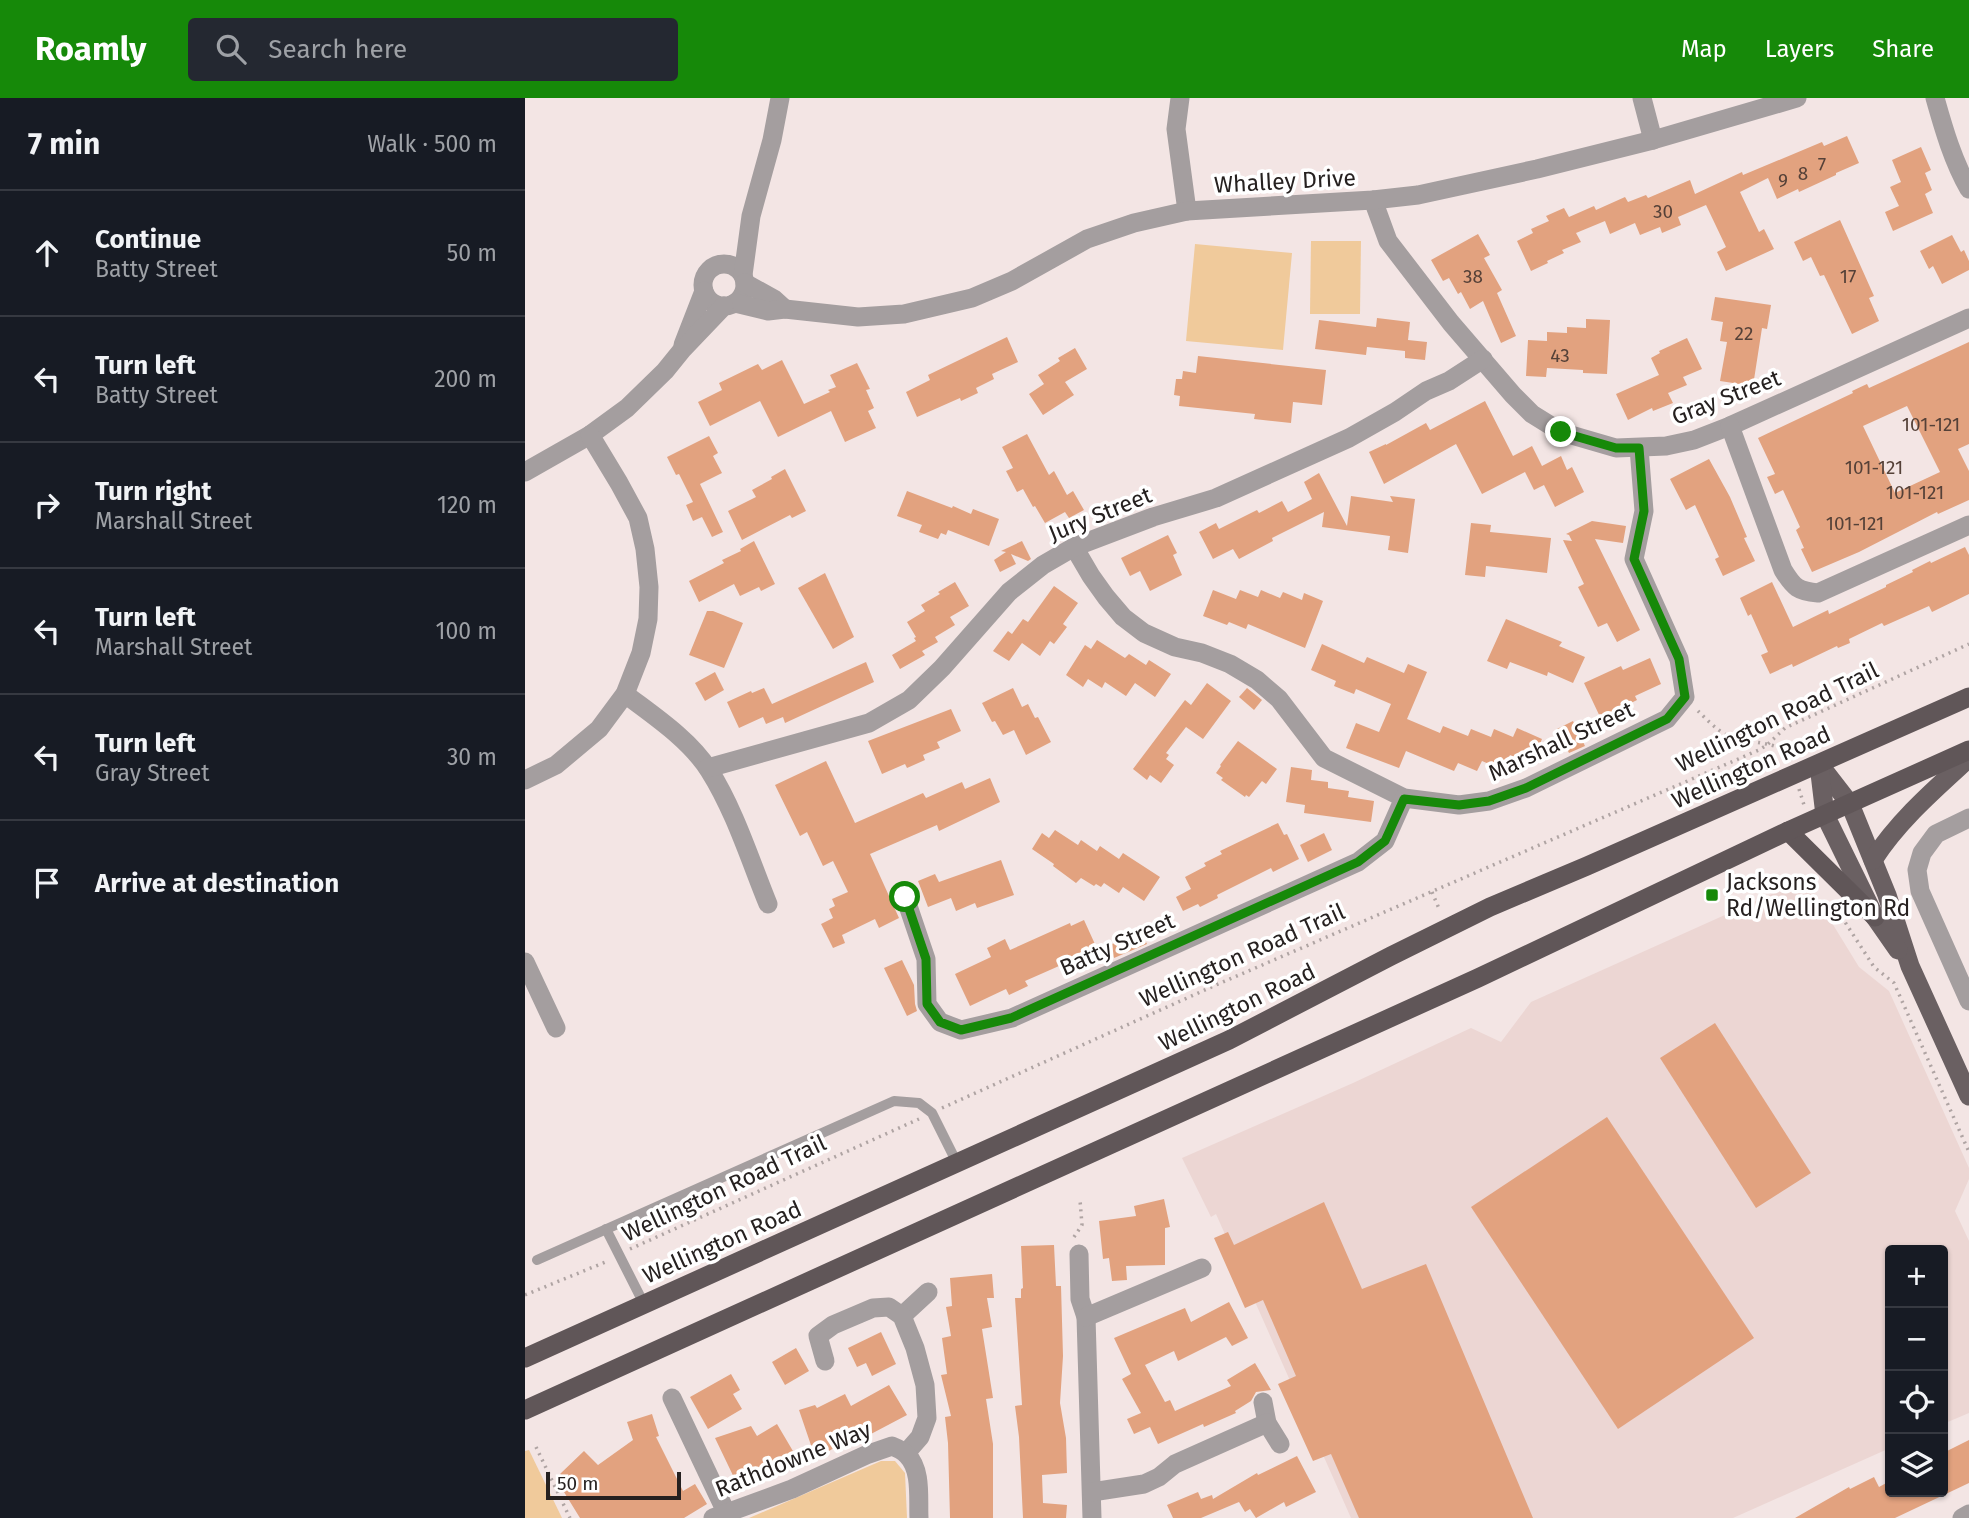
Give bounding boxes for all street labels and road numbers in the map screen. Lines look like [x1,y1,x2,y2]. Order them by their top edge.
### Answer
street label: Whalley Drive [1213,163,1357,199]
street label: Gray Street [1667,363,1785,431]
street label: Jury Street [1044,480,1156,547]
street label: Wellington Road Trail [1671,656,1883,778]
street label: Marshall Street [1484,695,1639,787]
street label: Wellington Road [1667,720,1835,814]
street label: Wellington Road Trail [1135,897,1349,1013]
street label: Batty Street [1055,906,1179,982]
street label: Wellington Road [1154,957,1320,1057]
street label: Wellington Road Trail [618,1129,830,1247]
street label: Wellington Road [638,1195,806,1289]
street label: Rathdowne Way [711,1415,876,1503]

